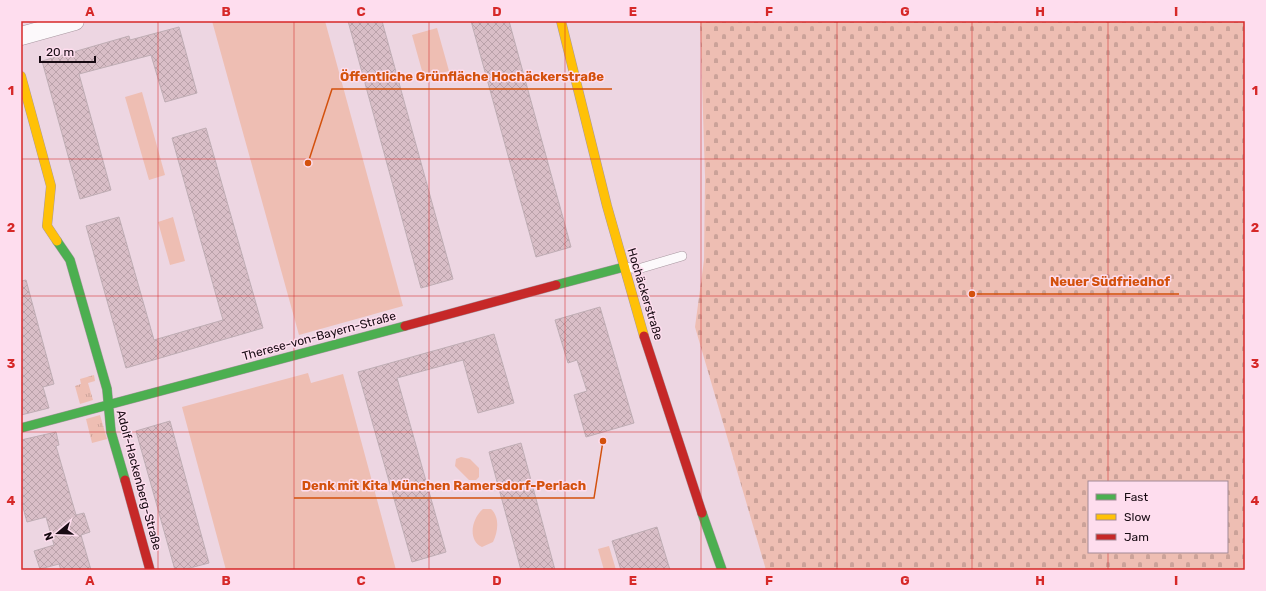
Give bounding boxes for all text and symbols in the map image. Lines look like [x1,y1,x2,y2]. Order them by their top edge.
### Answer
text: A [85,4,95,19]
text: B [221,4,231,19]
text: C [356,4,366,19]
text: D [492,4,502,19]
text: E [629,4,637,19]
text: F [765,4,773,19]
text: G [900,4,910,19]
text: H [1035,4,1045,19]
text: I [1174,4,1178,19]
scale bar [40,38,95,64]
text: 20 m [46,45,74,59]
callout: Öffentliche Grünfläche Hochäckerstraße [332,64,612,89]
text: Öffentliche Grünfläche Hochäckerstraße [340,69,604,84]
text: 1 [8,83,14,98]
text: 1 [1252,83,1258,98]
text: 2 [7,220,15,235]
text: 2 [1251,220,1259,235]
street label: Hochäckerstraße [624,246,666,342]
callout: Neuer Südfriedhof [1042,269,1179,294]
text: Neuer Südfriedhof [1050,274,1170,289]
street label: Therese-von-Bayern-Straße [241,309,398,363]
text: 3 [7,356,16,371]
text: 3 [1251,356,1260,371]
street label: Adolf-Hackenberg-Straße [114,408,165,552]
callout: Denk mit Kita München Ramersdorf-Perlach [294,473,594,498]
text: Denk mit Kita München Ramersdorf-Perlach [302,478,586,493]
legend [1088,481,1228,553]
text: Fast [1124,490,1148,504]
text: 4 [7,493,16,508]
text: 4 [1251,493,1260,508]
text: Slow [1124,510,1151,524]
north arrow [38,513,78,553]
text: N [42,530,56,542]
text: Jam [1124,530,1149,544]
text: A [85,573,95,588]
text: B [221,573,231,588]
text: C [356,573,366,588]
text: D [492,573,502,588]
text: E [629,573,637,588]
text: F [765,573,773,588]
text: G [900,573,910,588]
text: H [1035,573,1045,588]
text: I [1174,573,1178,588]

